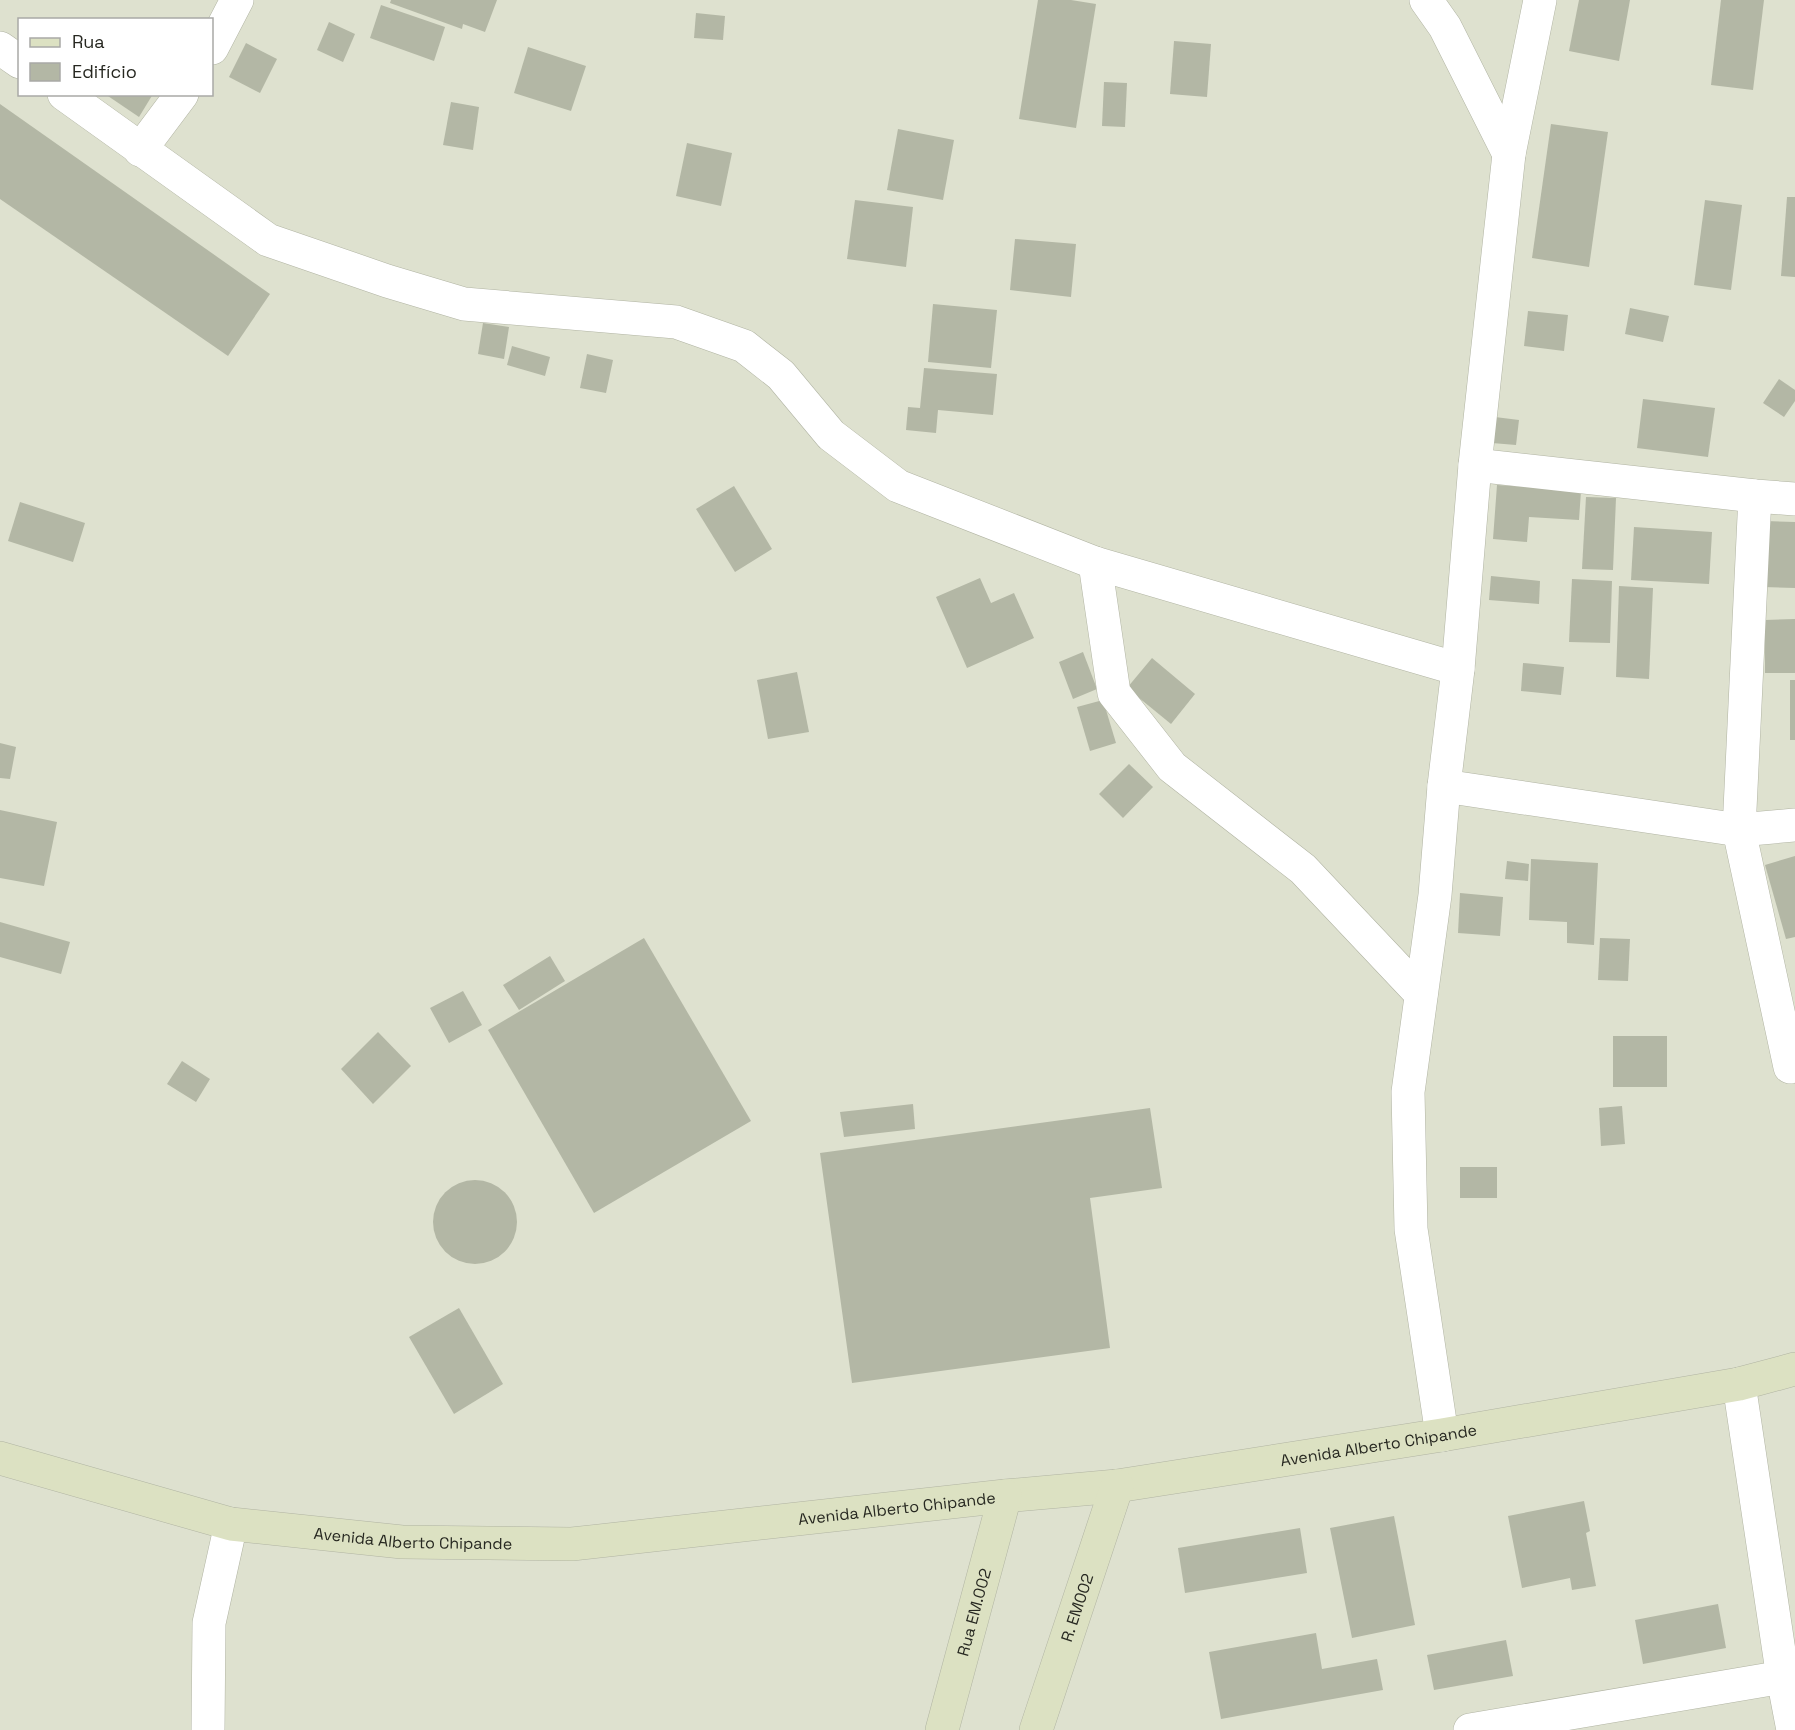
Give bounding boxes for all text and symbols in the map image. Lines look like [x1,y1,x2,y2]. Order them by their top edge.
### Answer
legend [18,18,213,96]
text: Rua [72,30,105,53]
text: Edifício [72,60,137,83]
street label: Avenida Alberto Chipande [1279,1419,1479,1471]
street label: Avenida Alberto Chipande [797,1487,997,1530]
street label: Avenida Alberto Chipande [313,1523,512,1554]
street label: Rua EM.002 [952,1566,996,1659]
street label: R. EM002 [1056,1571,1098,1645]

